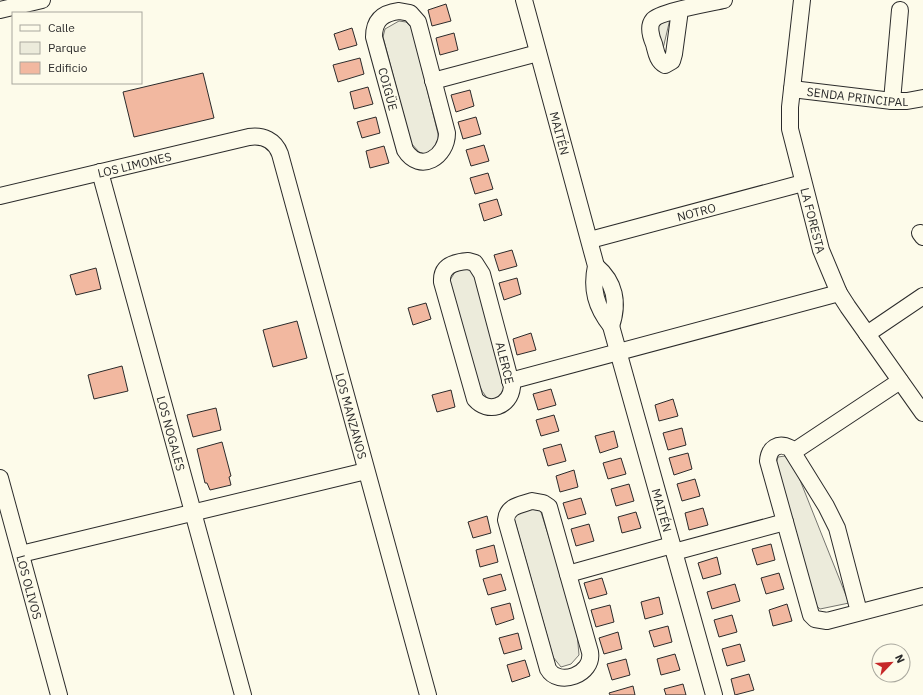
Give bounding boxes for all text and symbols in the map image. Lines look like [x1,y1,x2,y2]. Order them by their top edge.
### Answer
legend [12,12,142,84]
text: Calle [48,20,75,35]
text: Parque [48,40,87,55]
text: Edificio [48,60,88,75]
street label: COIGÜE [375,66,401,112]
street label: SENDA PRINCIPAL [806,83,908,109]
street label: MAITÉN [547,110,573,157]
street label: LOS LIMONES [96,148,173,180]
street label: LA FORESTA [798,186,829,255]
street label: NOTRO [675,199,717,224]
street label: ALERCE [493,340,517,386]
street label: LOS MANZANOS [333,371,371,461]
street label: LOS NOGALES [154,394,189,473]
street label: MAITÉN [649,487,676,534]
street label: LOS OLIVOS [14,553,46,621]
north arrow [871,643,911,683]
text: N [892,652,908,665]

